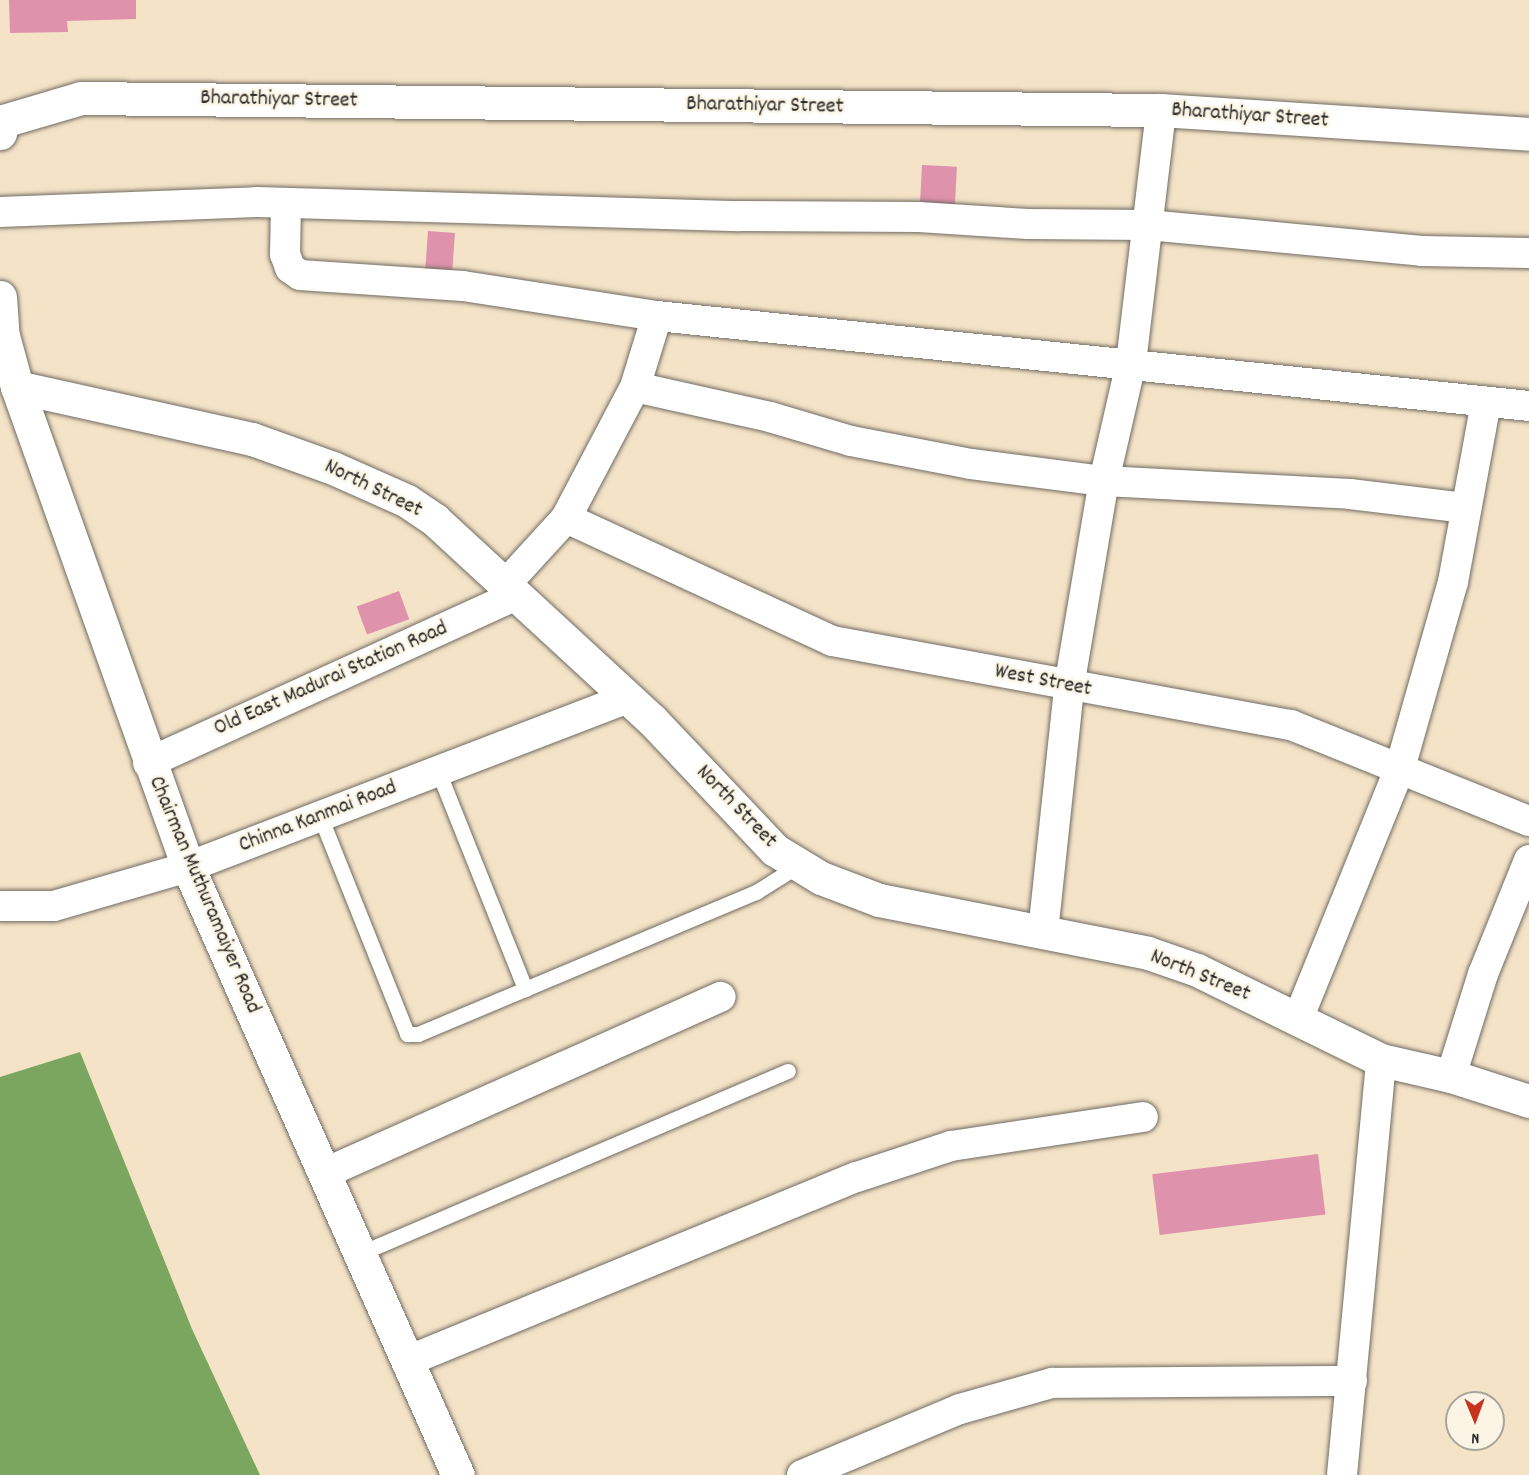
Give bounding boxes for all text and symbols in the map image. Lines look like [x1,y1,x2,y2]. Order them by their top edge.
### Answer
street label: Bharathiyar Street [200,85,358,115]
street label: Bharathiyar Street [686,91,844,121]
street label: Bharathiyar Street [1171,97,1329,135]
street label: North Street [320,454,426,524]
street label: Old East Madurai Station Road [210,616,452,742]
street label: West Street [992,659,1094,703]
street label: North Street [690,760,782,854]
street label: Chairman Muthuramaiyer Road [142,772,266,1018]
street label: Chinna Kanmai Road [235,775,401,859]
street label: North Street [1146,944,1254,1008]
north arrow [1445,1391,1505,1451]
text: N [1471,1426,1479,1449]

